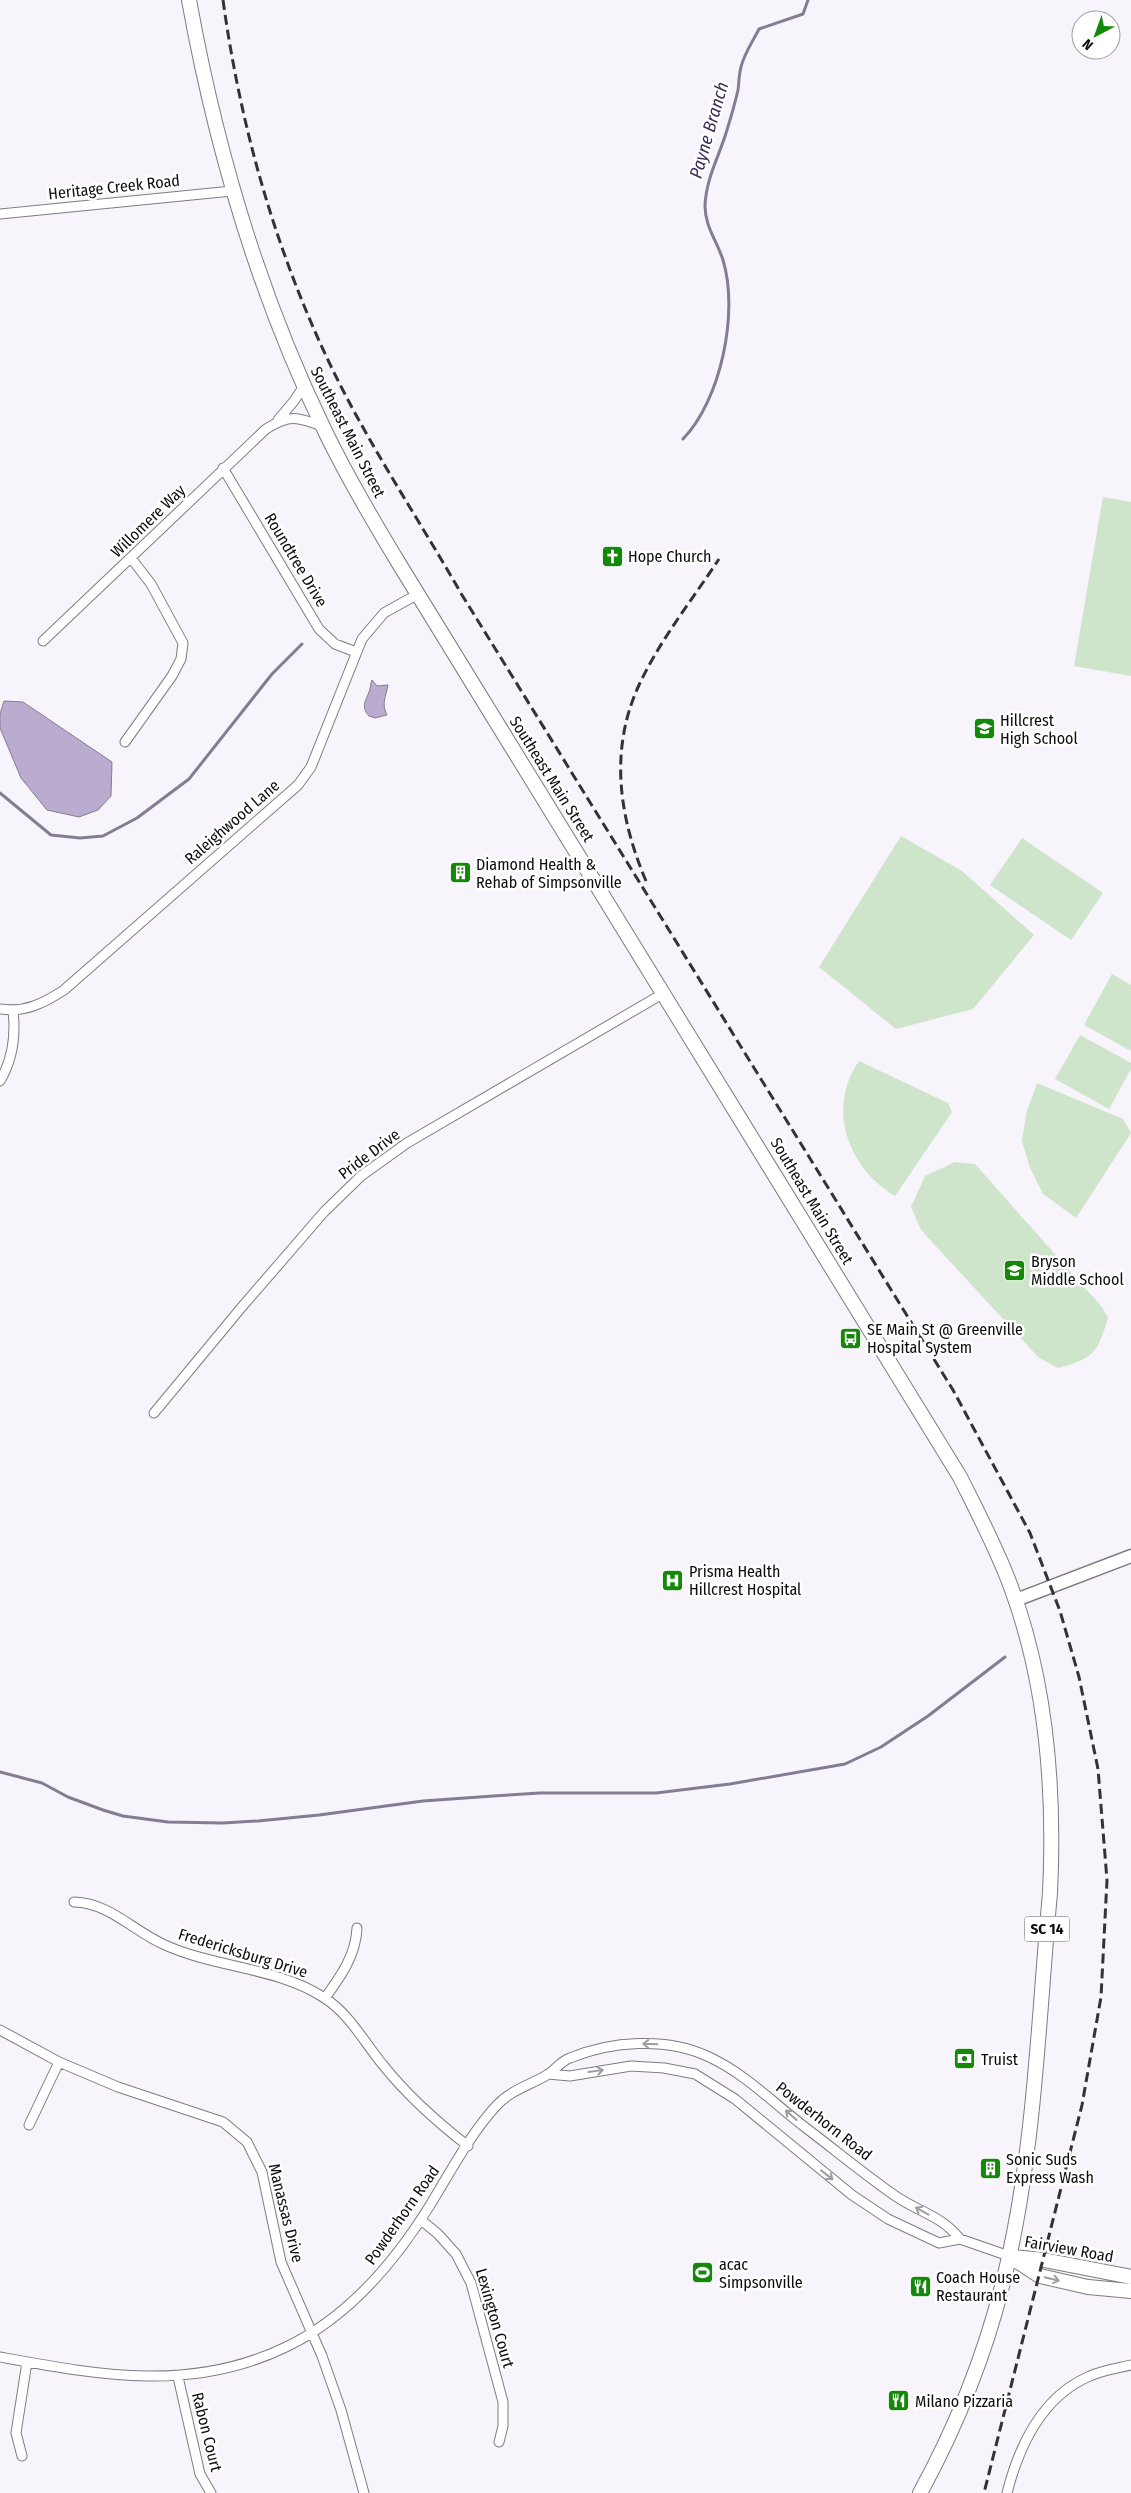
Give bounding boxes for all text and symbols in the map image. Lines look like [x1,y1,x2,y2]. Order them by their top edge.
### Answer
north arrow [1071,10,1121,60]
text: N [1079,35,1097,54]
water label: Payne Branch [685,79,733,181]
street label: Heritage Creek Road [47,171,181,203]
street label: Southeast Main Street [307,363,390,501]
street label: Willomere Way [107,480,190,561]
street label: Roundtree Drive [261,510,332,610]
church icon: Hope Church [600,544,624,568]
place label: Hope Church [628,547,711,566]
place label: Hillcrest High School [1000,711,1078,748]
street label: Southeast Main Street [506,713,599,846]
school or university icon: Hillcrest High School [972,717,996,741]
street label: Raleighwood Lane [181,776,283,868]
place label: Diamond Health & Rehab of Simpsonville [476,855,622,892]
building icon: Diamond Health & Rehab of Simpsonville [448,861,472,885]
street label: Pride Drive [335,1125,403,1183]
street label: Southeast Main Street [767,1134,858,1268]
place label: Bryson Middle School [1031,1252,1124,1289]
school or university icon: Bryson Middle School [1003,1258,1027,1282]
place label: SE Main St @ Greenville Hospital System [867,1320,1023,1357]
bus stop icon: SE Main St @ Greenville Hospital System [839,1326,863,1350]
place label: Prisma Health Hillcrest Hospital [689,1562,801,1599]
hospital icon: Prisma Health Hillcrest Hospital [661,1568,685,1592]
road number: SC 14 [1024,1916,1070,1942]
street label: Fredericksburg Drive [176,1924,310,1982]
one-way arrow [642,2039,658,2049]
bank icon: Truist [953,2047,977,2071]
place label: Truist [981,2050,1019,2069]
one-way arrow [587,2066,603,2076]
street label: Powderhorn Road [772,2078,876,2164]
one-way arrow [785,2110,798,2121]
place label: Sonic Suds Express Wash [1006,2150,1094,2187]
building icon: Sonic Suds Express Wash [978,2156,1002,2180]
street label: Manassas Drive [265,2162,307,2264]
street label: Powderhorn Road [361,2162,443,2268]
one-way arrow [821,2170,834,2181]
one-way arrow [915,2206,930,2216]
street label: Fairview Road [1023,2232,1115,2266]
place label: acac Simpsonville [719,2255,803,2292]
sports icon: acac Simpsonville [691,2261,715,2285]
street label: Lexington Court [472,2266,518,2371]
place label: Coach House Restaurant [936,2268,1020,2305]
restaurant icon: Coach House Restaurant [908,2274,932,2298]
one-way arrow [1044,2275,1060,2284]
restaurant icon: Milano Pizzaria [887,2389,911,2413]
street label: Rabon Court [188,2390,226,2474]
place label: Milano Pizzaria [915,2392,1013,2411]

